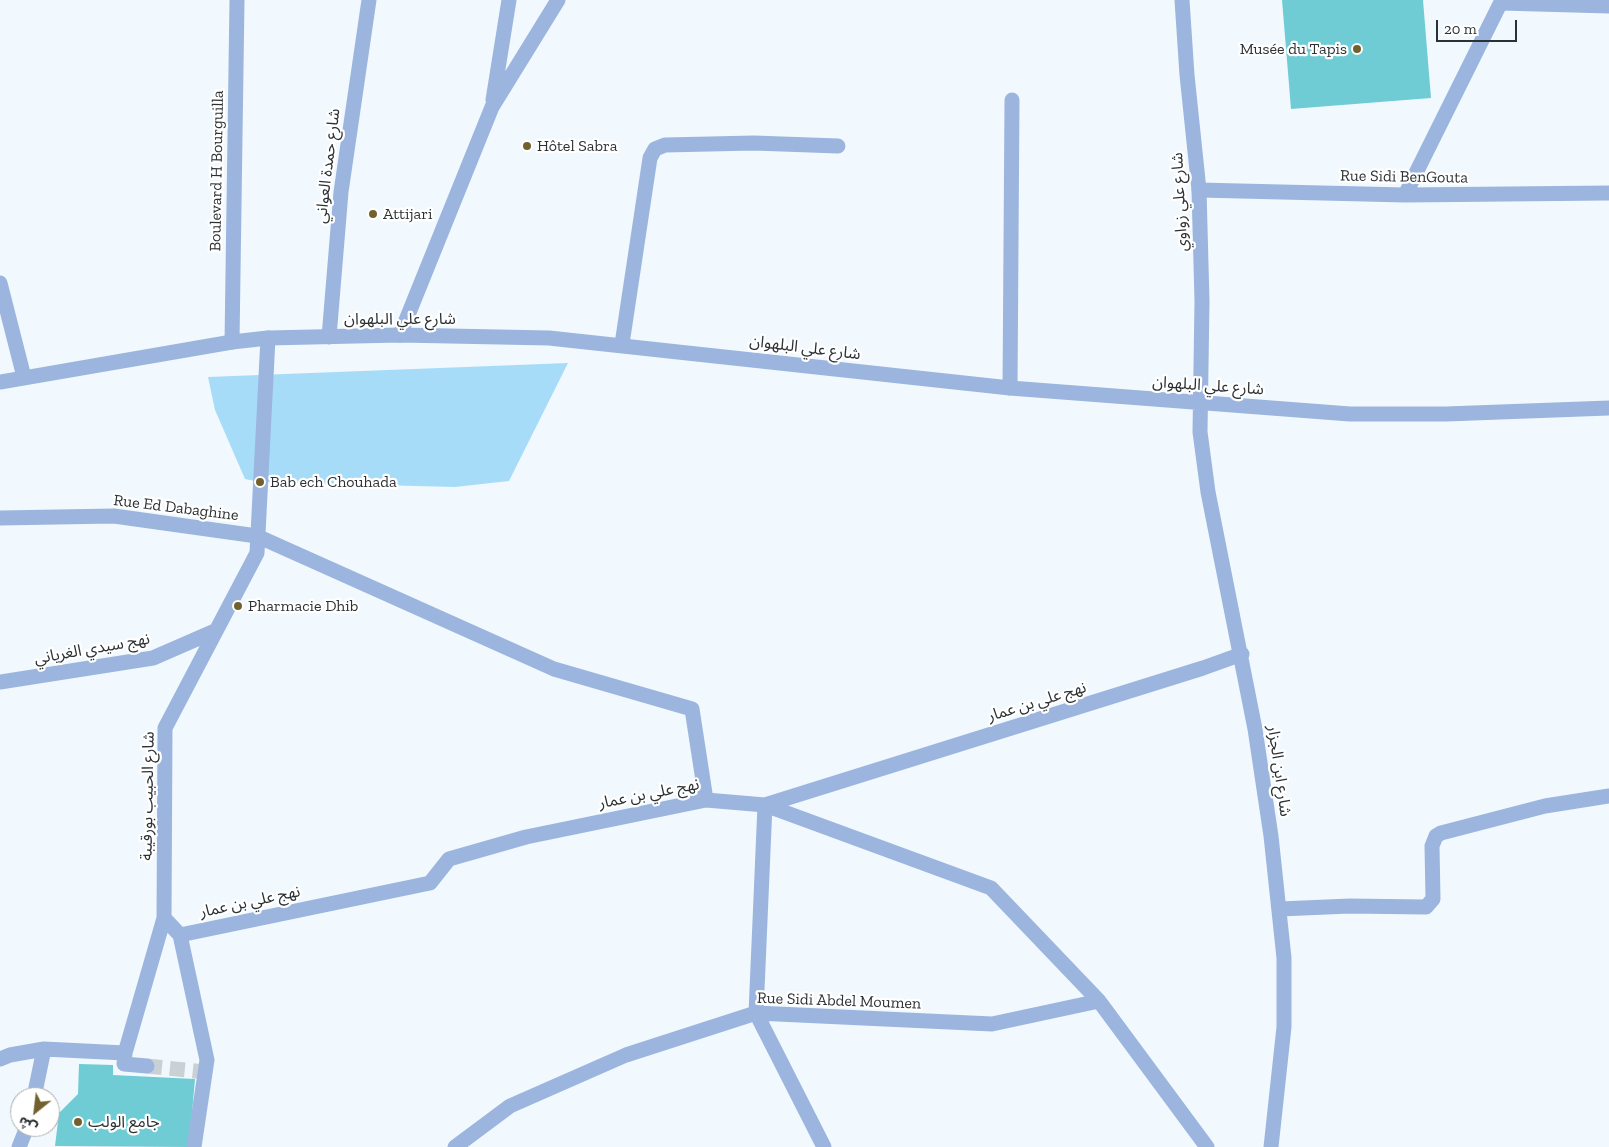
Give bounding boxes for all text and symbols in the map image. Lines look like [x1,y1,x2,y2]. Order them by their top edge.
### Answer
scale bar [1439,10,1520,42]
text: 20 m [1444,20,1477,38]
place label: Musée du Tapis [1240,39,1347,59]
marker: Musée du Tapis [1351,43,1363,55]
street label: Boulevard H Bourguilla [206,90,228,252]
street label: شارع حمدة العواني [311,107,345,225]
place label: Hôtel Sabra [537,136,618,156]
marker: Hôtel Sabra [521,140,533,152]
street label: شارع علي زواوي [1168,152,1192,252]
street label: Rue Sidi BenGouta [1340,166,1468,188]
place label: Attijari [383,204,432,224]
marker: Attijari [367,208,379,220]
street label: شارع علي البلهوان [344,309,456,329]
street label: شارع علي البلهوان [748,332,862,364]
street label: شارع علي البلهوان [1152,373,1264,399]
place label: Bab ech Chouhada [270,472,397,492]
marker: Bab ech Chouhada [254,476,266,488]
street label: Rue Ed Dabaghine [112,491,240,525]
place label: Pharmacie Dhib [248,596,358,616]
marker: Pharmacie Dhib [232,600,244,612]
street label: نهج سيدي الغرياني [33,629,151,669]
street label: نهج علي بن عمار [985,678,1089,726]
street label: شارع ابن الجزار [1263,724,1295,818]
street label: شارع الحبيب بورقيبة [137,731,159,861]
street label: نهج علي بن عمار [597,775,701,813]
street label: نهج علي بن عمار [198,882,302,922]
street label: Rue Sidi Abdel Moumen [756,989,922,1013]
north arrow [10,1087,60,1137]
place label: جامع الولب [88,1112,160,1132]
text: ش [15,1113,40,1137]
marker: جامع الولب [72,1116,84,1128]

